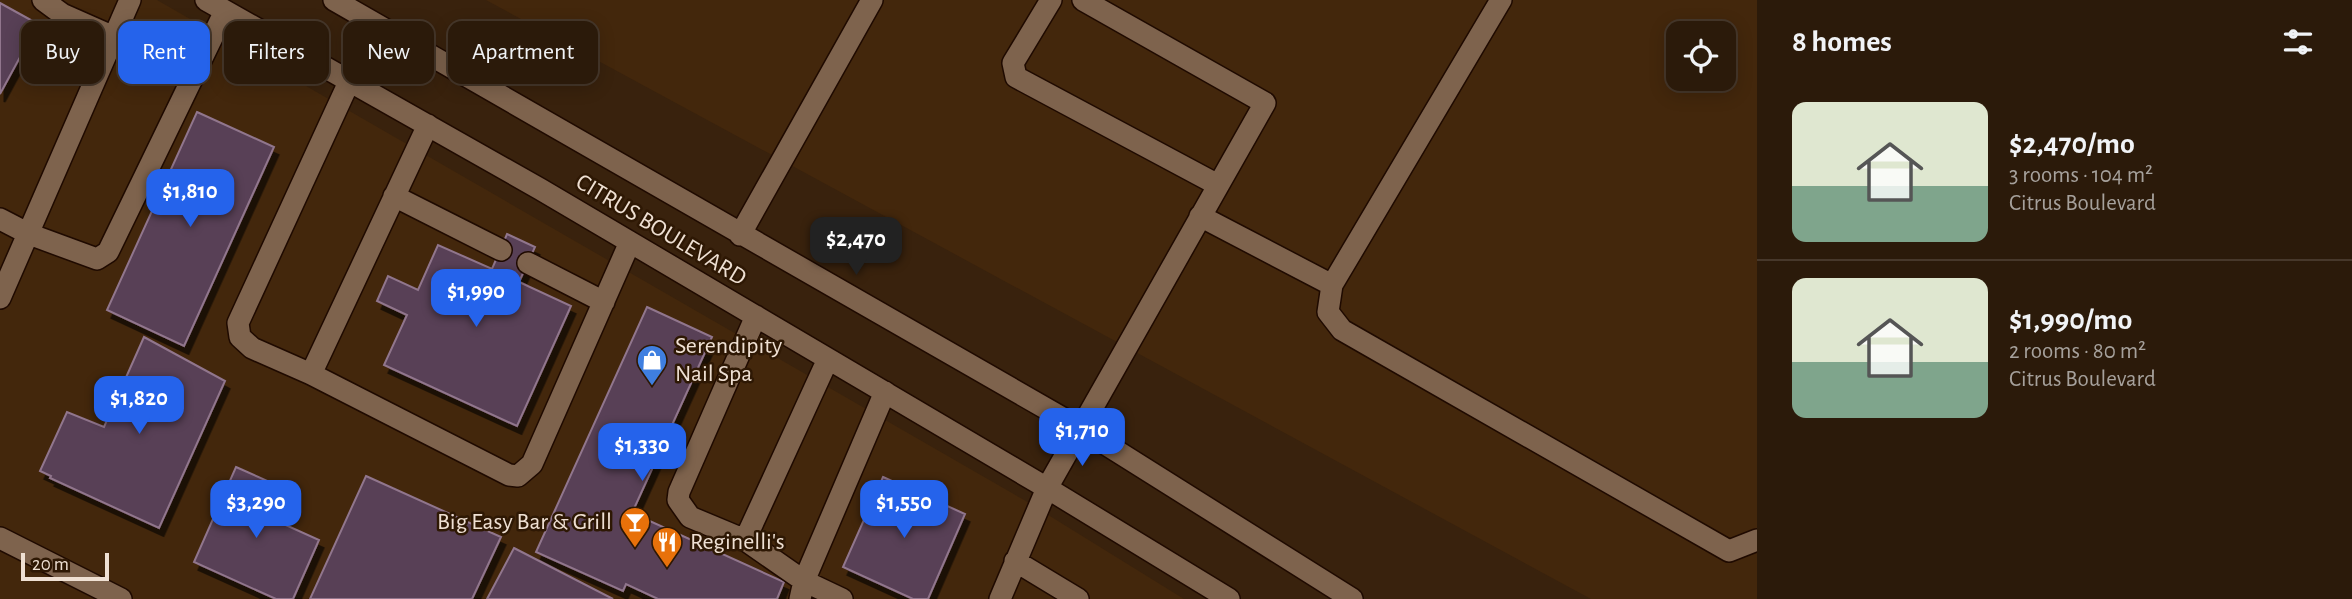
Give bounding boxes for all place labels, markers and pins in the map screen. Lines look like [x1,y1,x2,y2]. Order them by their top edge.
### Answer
pin: $1,810 [133,170,247,229]
pin: $2,470 [799,218,913,277]
pin: $1,990 [419,270,533,329]
place label: Serendipity Nail Spa [675,334,782,386]
shop icon: Serendipity Nail Spa [635,343,669,387]
pin: $1,820 [82,376,196,436]
pin: $1,710 [1025,408,1139,468]
pin: $1,330 [585,424,699,483]
pin: $3,290 [199,480,313,540]
pin: $1,550 [847,480,961,540]
bar icon: Big Easy Bar & Grill [618,505,652,549]
place label: Big Easy Bar & Grill [437,510,612,534]
restaurant icon: Reginelli's [650,525,684,569]
place label: Reginelli's [690,530,785,554]

